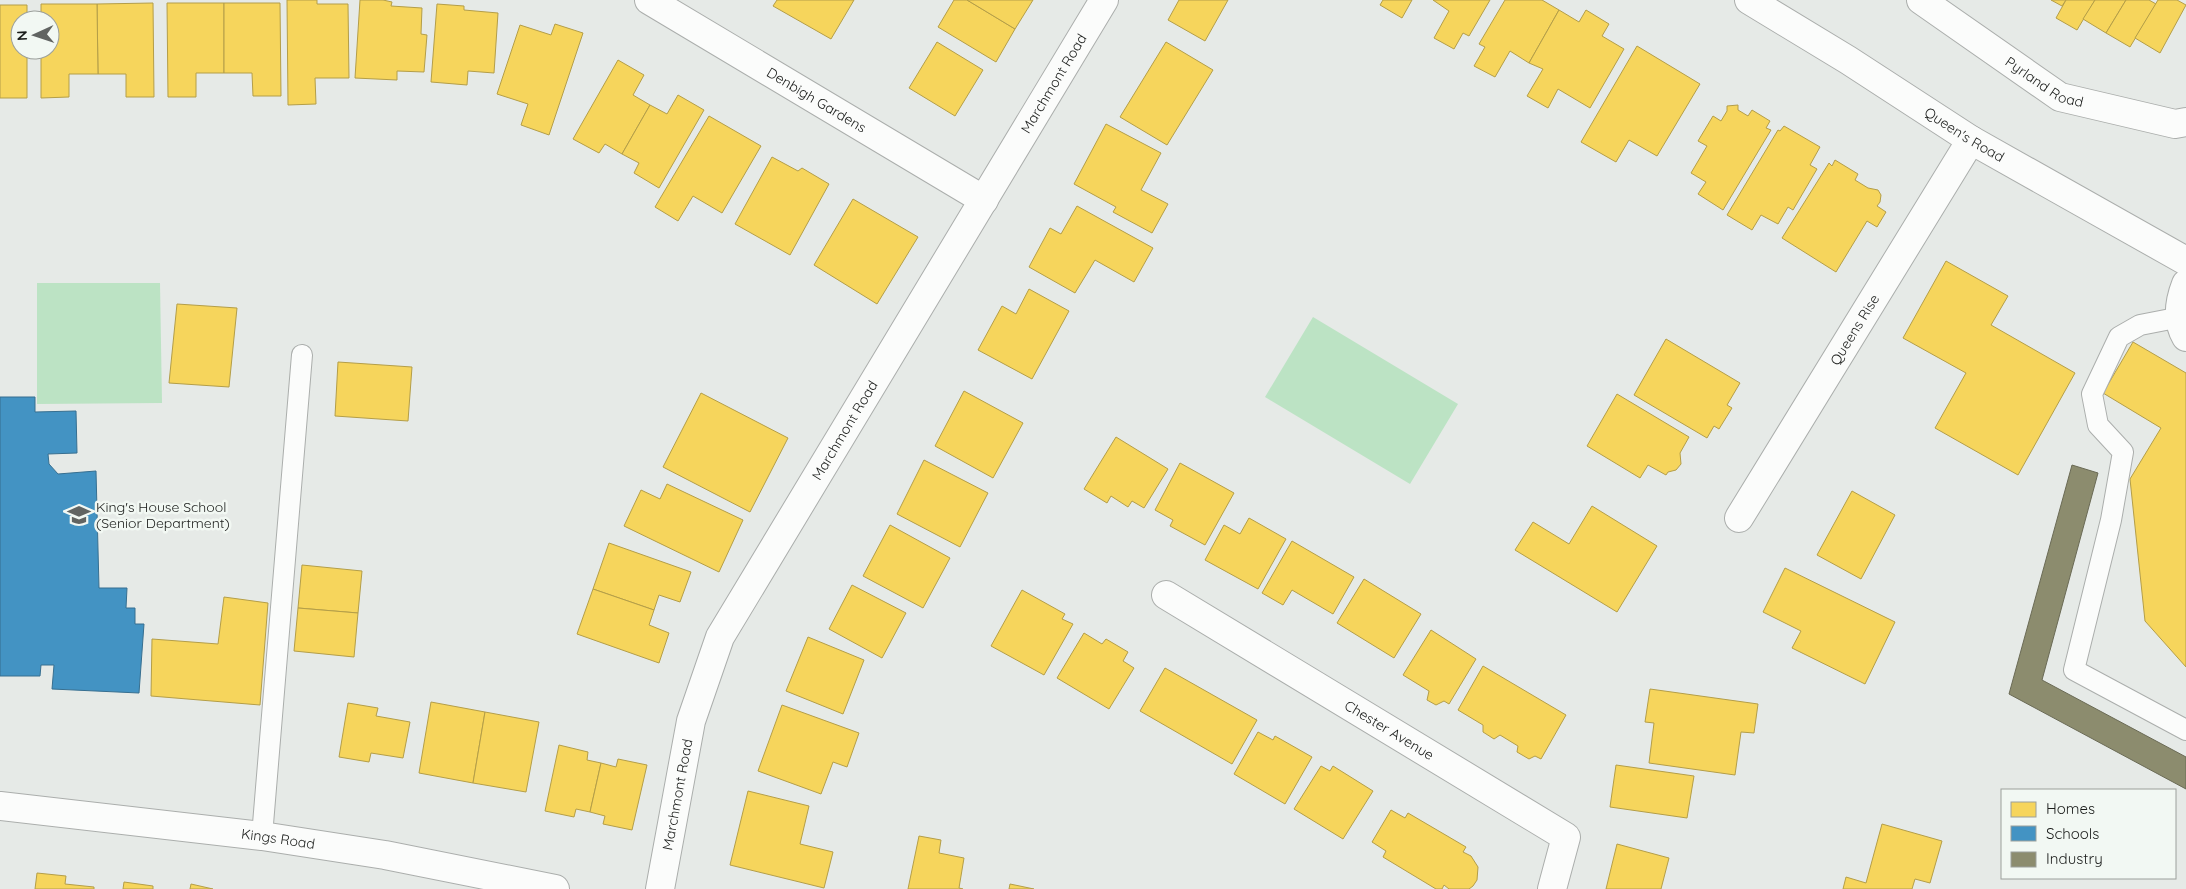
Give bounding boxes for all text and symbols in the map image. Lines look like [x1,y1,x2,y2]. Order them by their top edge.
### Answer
north arrow [10,10,60,60]
text: N [13,30,31,41]
street label: Marchmont Road [1017,30,1091,137]
street label: Pyrland Road [2002,53,2085,111]
street label: Denbigh Gardens [763,63,869,137]
street label: Queen's Road [1921,103,2008,166]
street label: Queens Rise [1826,291,1883,368]
street label: Marchmont Road [808,377,881,483]
place label: King's House School (Senior Department) [96,498,230,532]
school or university icon: King's House School (Senior Department) [66,502,92,528]
street label: Chester Avenue [1341,696,1437,764]
street label: Marchmont Road [658,737,697,852]
legend [2001,789,2176,879]
text: Homes [2046,799,2095,818]
text: Schools [2046,824,2099,843]
street label: Kings Road [240,825,316,853]
text: Industry [2046,849,2103,868]

